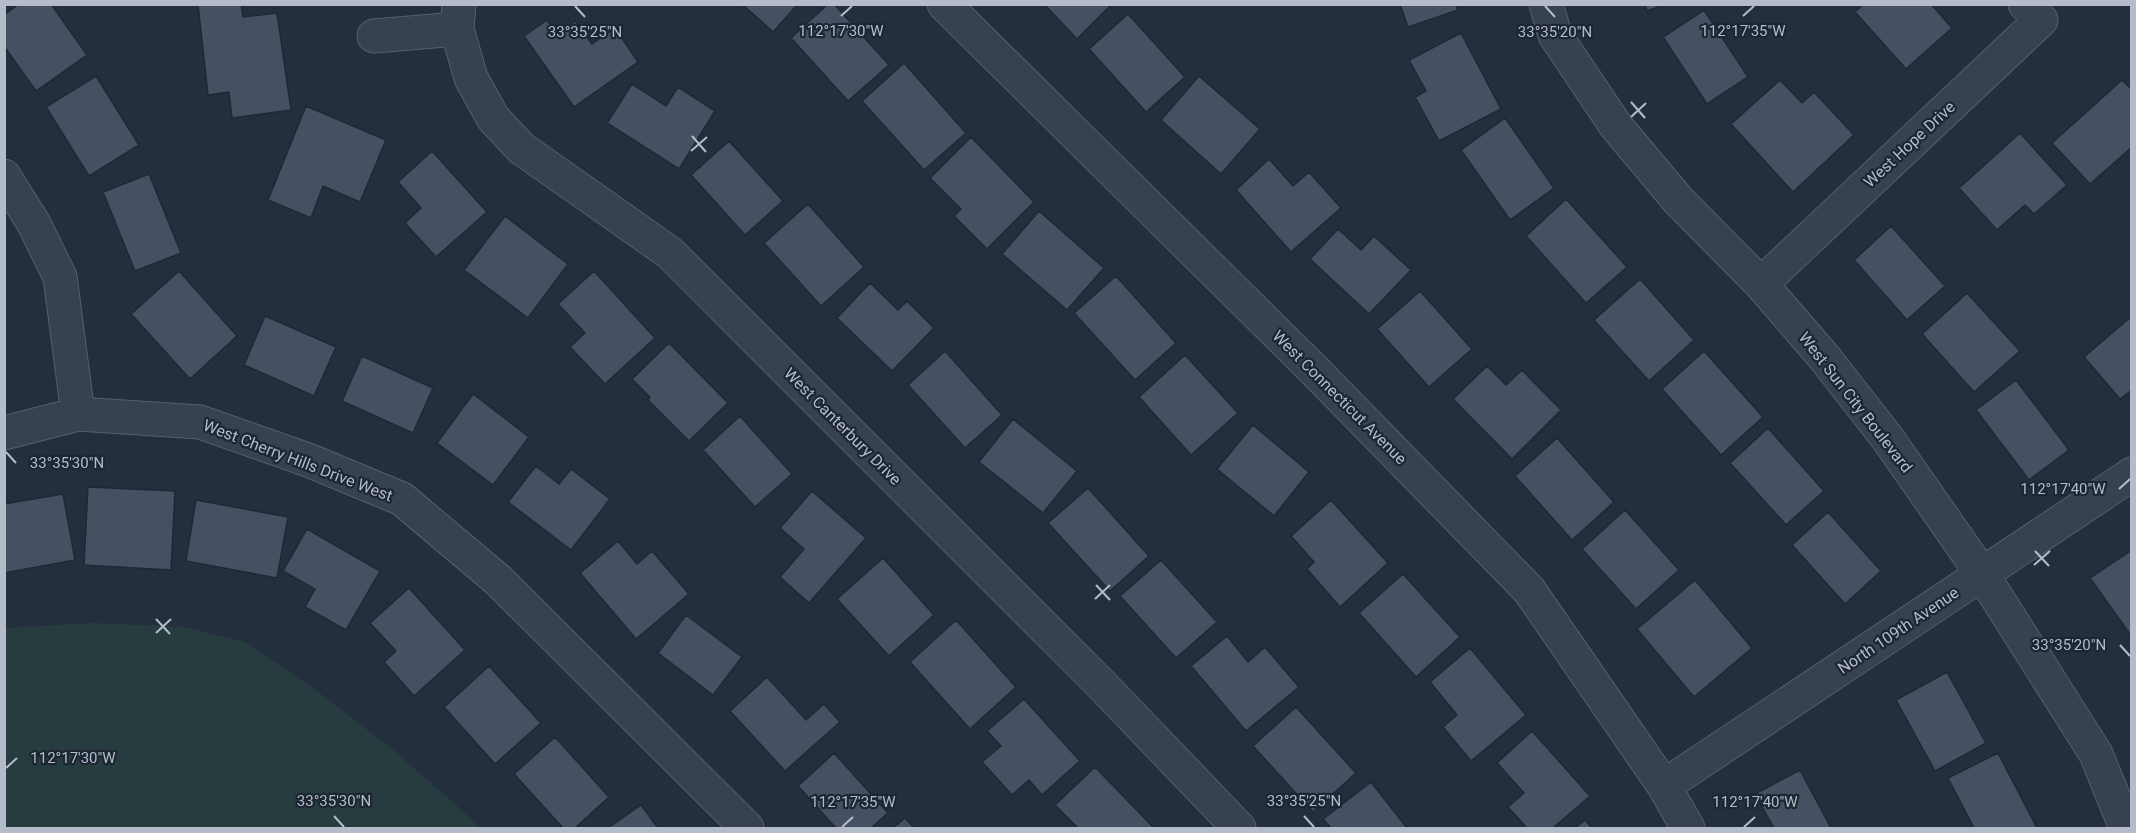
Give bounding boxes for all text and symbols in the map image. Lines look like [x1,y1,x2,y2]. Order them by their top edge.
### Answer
text: 112°17'30"W [798,22,884,40]
text: 112°17'35"W [1700,22,1786,40]
text: 33°35'25"N [548,23,622,41]
text: 33°35'20"N [1518,23,1592,41]
street label: West Hope Drive [1860,97,1959,191]
street label: West Connecticut Avenue [1269,326,1411,468]
street label: West Sun City Boulevard [1795,328,1916,476]
street label: West Canterbury Drive [780,364,905,489]
street label: West Cherry Hills Drive West [200,416,395,505]
text: 33°35'30"N [30,454,104,472]
text: 112°17'40"W [2020,480,2106,498]
street label: North 109th Avenue [1834,583,1962,678]
text: 33°35'20"N [2032,636,2106,654]
text: 112°17'30"W [30,749,116,767]
text: 33°35'30"N [297,792,371,810]
text: 33°35'25"N [1267,792,1341,810]
text: 112°17'35"W [810,793,896,811]
text: 112°17'40"W [1712,793,1798,811]

